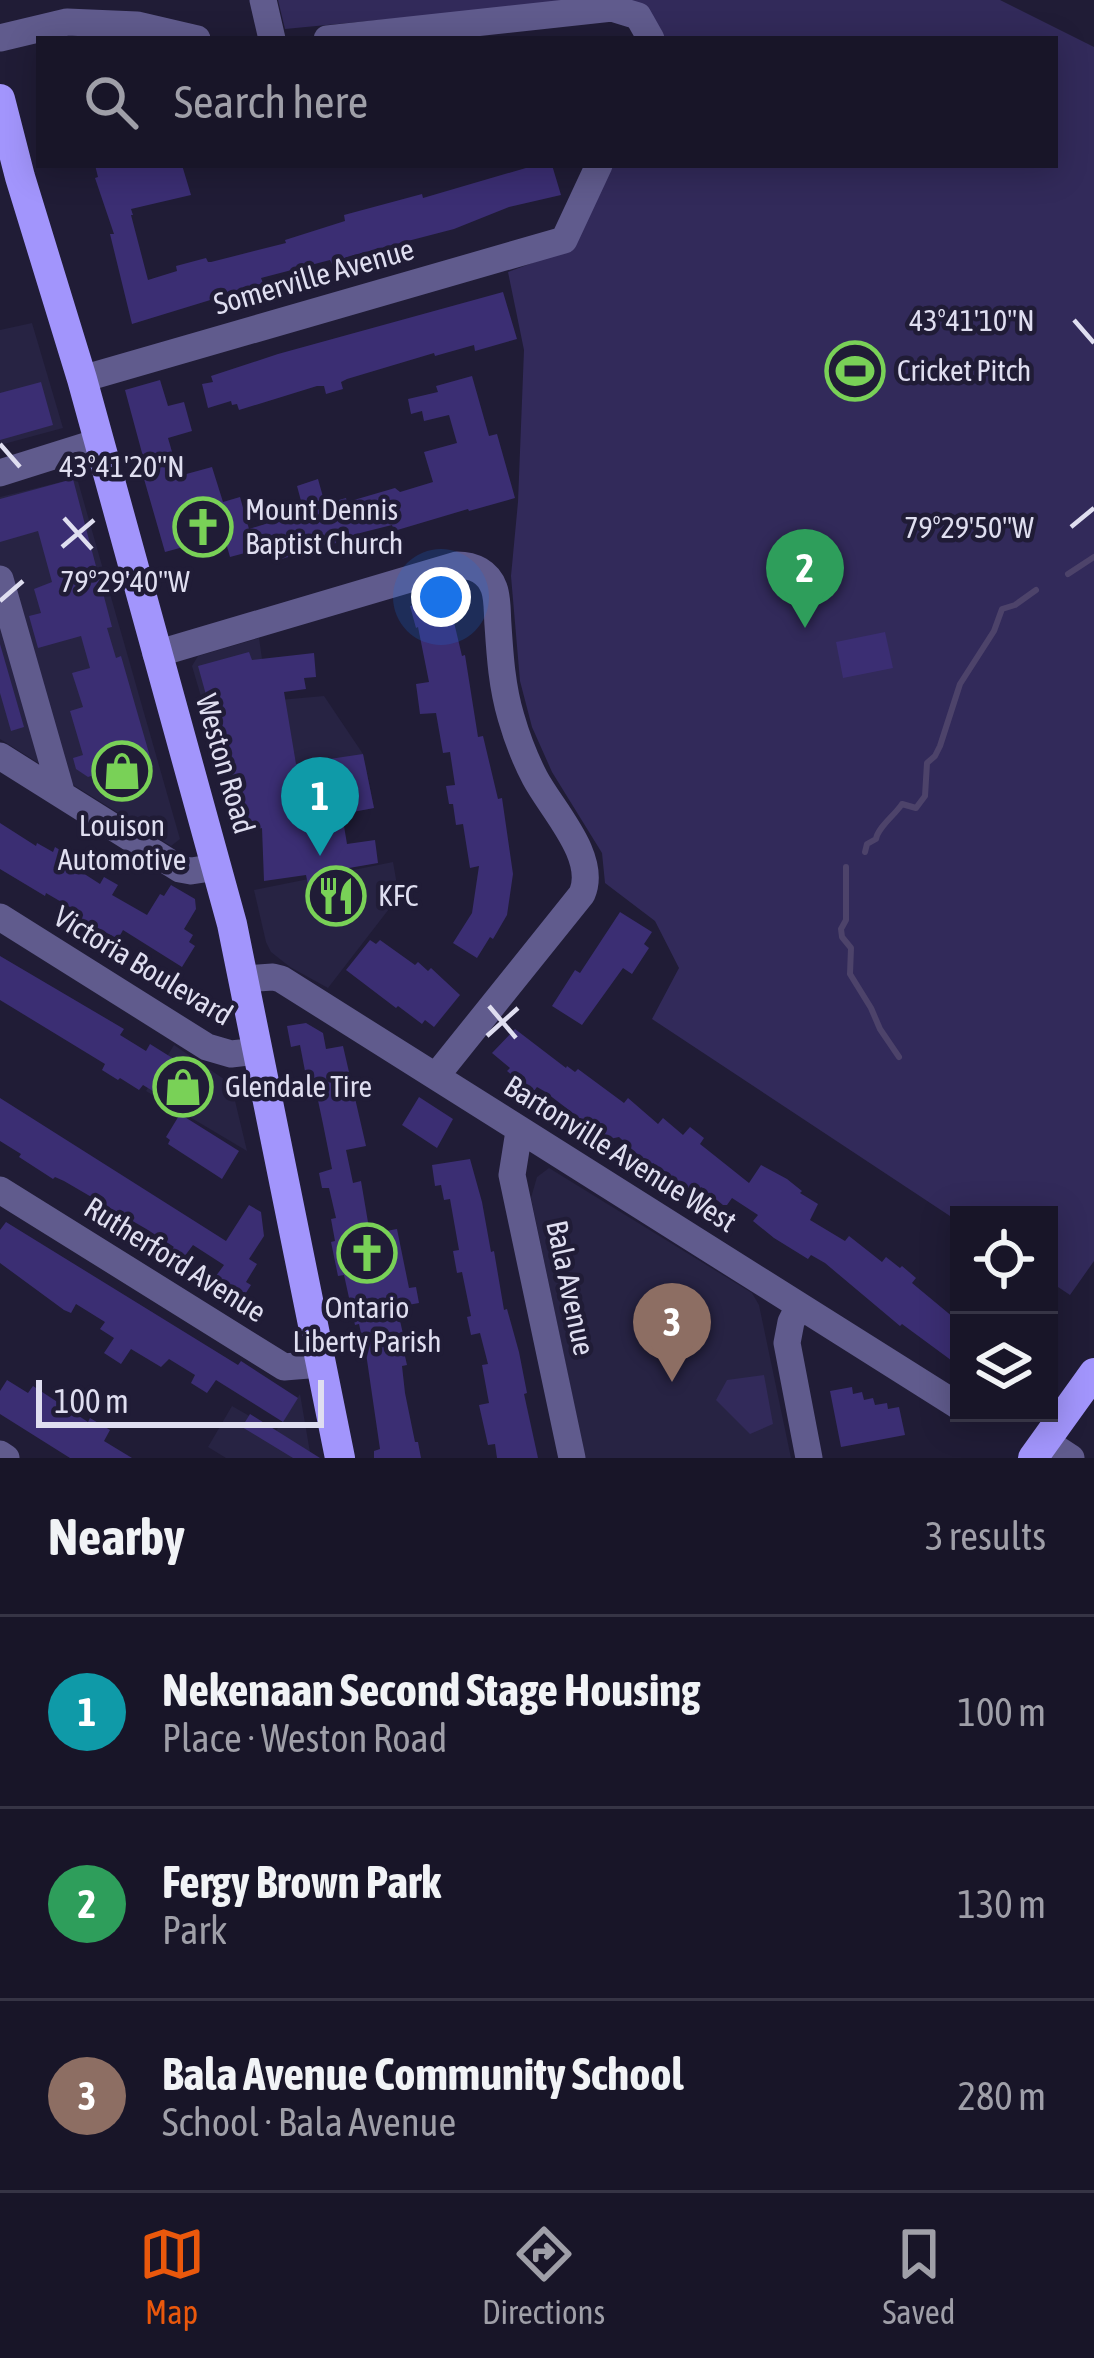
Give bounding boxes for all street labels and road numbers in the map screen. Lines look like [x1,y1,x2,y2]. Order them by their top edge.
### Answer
street label: Somerville Avenue [210,231,418,321]
street label: Weston Road [190,690,262,837]
street label: Victoria Boulevard [48,899,239,1032]
street label: Bartonville Avenue West [498,1068,743,1238]
street label: Rutherford Avenue [79,1190,273,1329]
street label: Bala Avenue [540,1217,602,1358]

